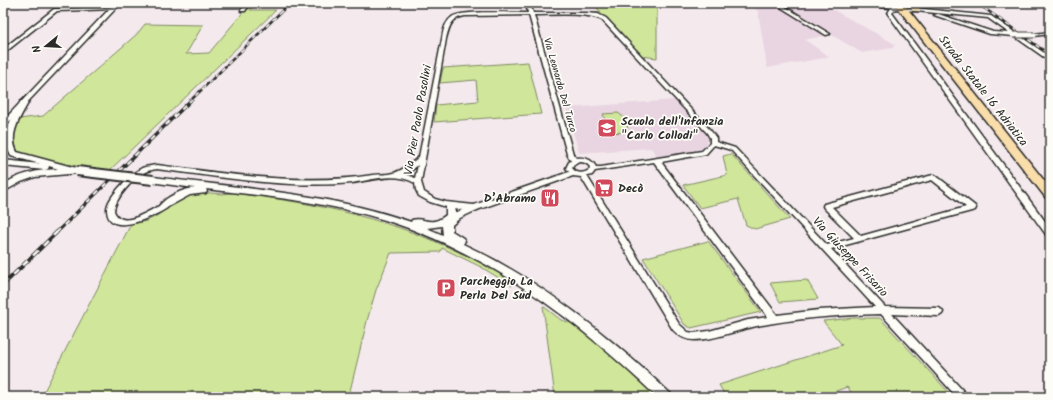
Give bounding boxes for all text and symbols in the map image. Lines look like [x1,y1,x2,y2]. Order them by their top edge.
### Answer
north arrow [26,26,66,66]
street label: Strada Statale 16 Adriatica [933,31,1033,151]
street label: Via Leonardo Del Turco [539,36,581,135]
text: N [28,43,47,55]
street label: Via Pier Paolo Pasolini [399,62,437,177]
place label: Scuola dell'Infanzia "Carlo Collodi" [621,112,723,145]
school or university icon: Scuola dell'Infanzia "Carlo Collodi" [596,117,618,139]
supermarket icon: Decò [593,177,615,199]
place label: Decò [618,179,644,198]
restaurant icon: D’Abramo [539,187,561,209]
place label: D’Abramo [484,189,537,208]
street label: Via Giuseppe Frisario [808,213,892,301]
place label: Parcheggio La Perla Del Sud [460,272,533,305]
parking icon: Parcheggio La Perla Del Sud [435,277,457,299]

